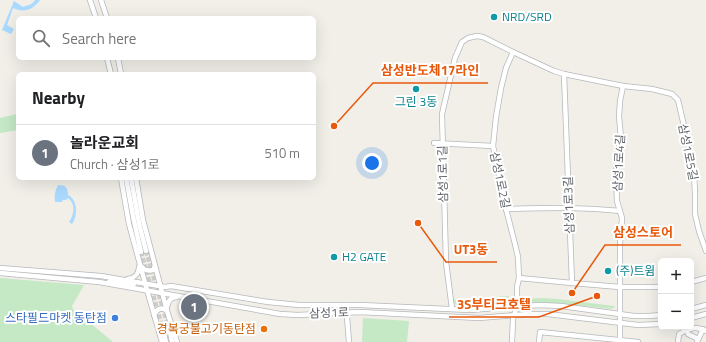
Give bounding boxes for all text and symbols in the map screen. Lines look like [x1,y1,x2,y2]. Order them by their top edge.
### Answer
place label: NRD/SRD [502,7,552,26]
marker: NRD/SRD [489,12,499,22]
search box [16,16,316,60]
icon: search [30,27,52,49]
text: Search here [62,27,136,50]
callout: 삼성반도체17라인 [373,58,488,83]
text: 삼성반도체17라인 [381,60,479,80]
marker: 그린 3동 [411,84,421,94]
text: Nearby [32,85,85,111]
place label: 그린 3동 [395,92,437,111]
street label: 삼성1로5길 [674,122,703,182]
text: 놀라운교회 [70,131,139,154]
street label: 삼성1로4길 [608,134,629,192]
text: 1 [41,143,49,163]
text: 510 m [264,143,300,163]
street label: 삼성1로1길 [432,145,453,203]
street label: 삼성1로2길 [485,150,516,210]
your location [362,153,382,173]
text: Church · 삼성1로 [70,154,160,174]
street label: 삼성1로3길 [558,176,579,234]
callout: 삼성스토어 [605,220,681,245]
text: 삼성스토어 [613,222,673,242]
callout: UT3동 [446,237,497,262]
text: UT3동 [454,239,488,259]
place label: H2 GATE [342,247,387,266]
marker: H2 GATE [329,252,339,262]
map controls [658,258,694,330]
button: + [658,258,694,294]
place label: (주)트윔 [616,261,655,280]
marker: (주)트윔 [603,266,613,276]
pin: 1 [181,292,207,322]
callout: 3S부티크호텔 [449,292,539,317]
text: 3S부티크호텔 [457,294,531,314]
button: − [658,294,694,330]
street label: 삼성1로 [309,302,349,323]
place label: 스타필드마켓 동탄점 [5,308,107,327]
marker: 스타필드마켓 동탄점 [110,313,120,323]
place label: 경복궁불고기동탄점 [157,319,256,338]
marker: 경복궁불고기동탄점 [259,324,269,334]

